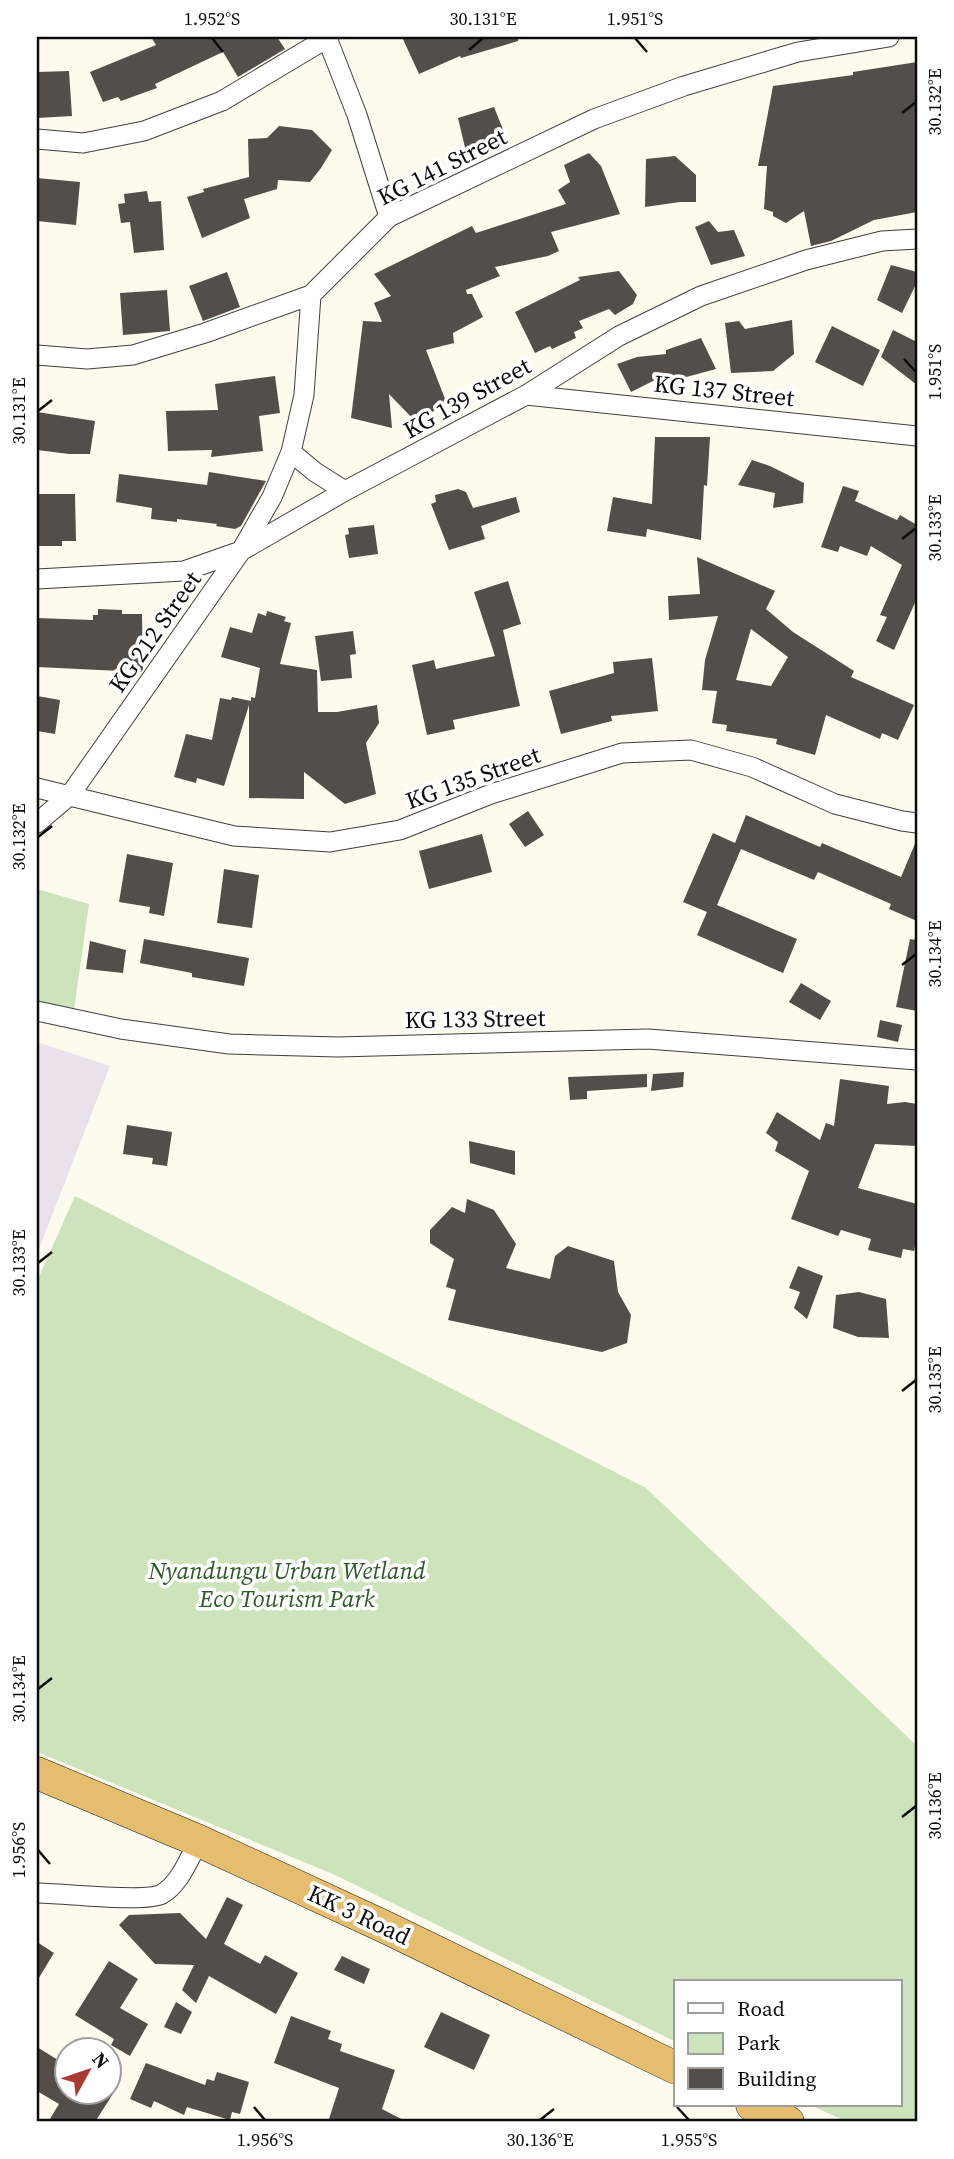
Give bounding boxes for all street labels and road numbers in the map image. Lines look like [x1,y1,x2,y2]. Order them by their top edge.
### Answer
street label: KG 141 Street [372,120,512,213]
street label: KG 139 Street [397,349,537,446]
street label: KG 137 Street [652,367,796,414]
street label: KG 212 Street [101,564,209,699]
street label: KG 135 Street [401,738,545,817]
street label: KG 133 Street [404,1001,546,1036]
street label: KK 3 Road [303,1876,416,1953]

